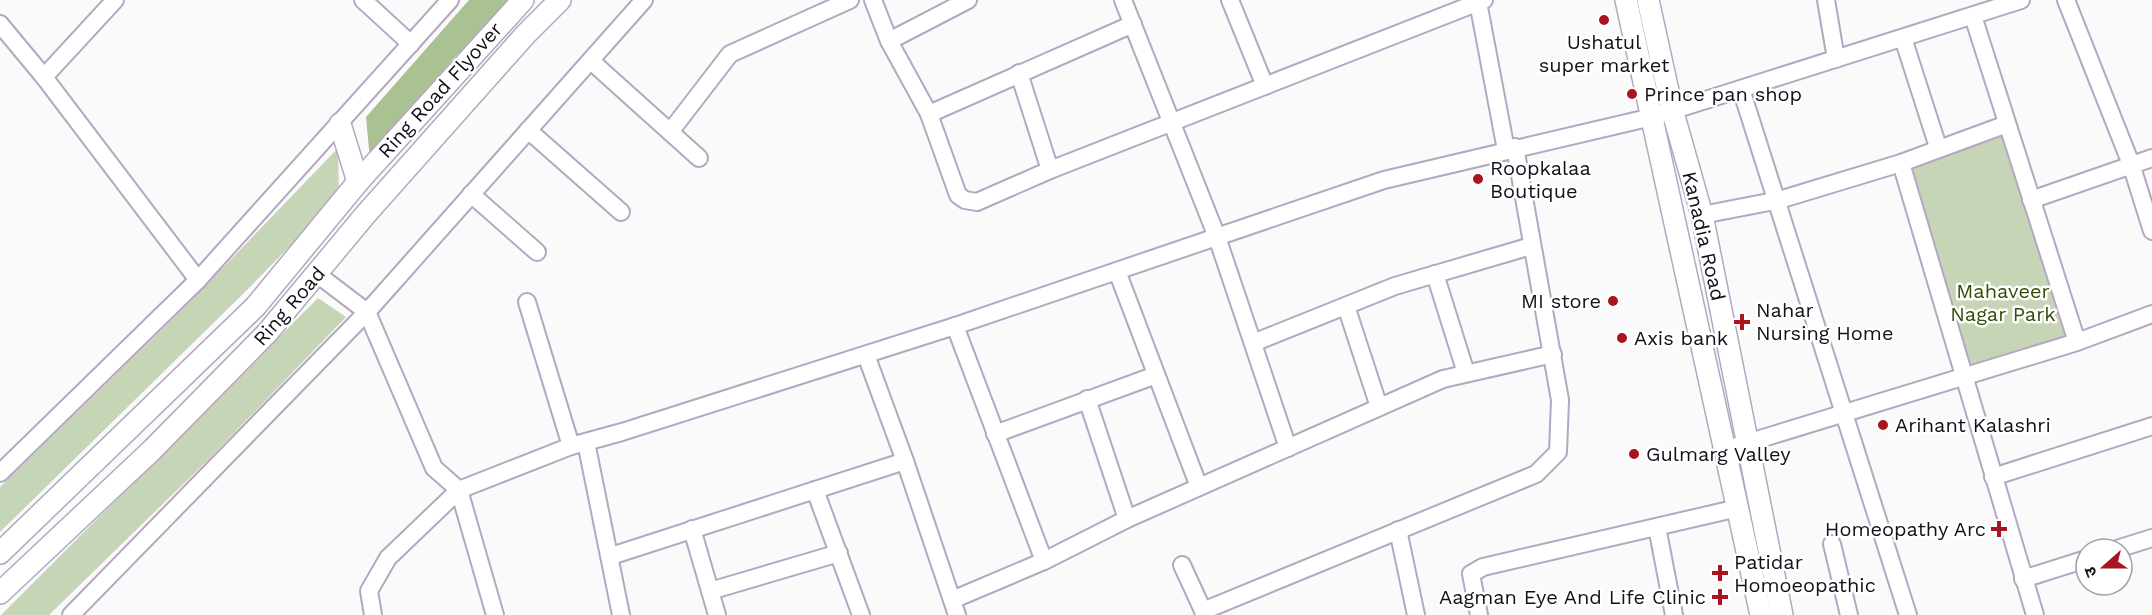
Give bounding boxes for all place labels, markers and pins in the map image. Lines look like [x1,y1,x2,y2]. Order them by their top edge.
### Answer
marker: Ushatul super market [1597,13,1611,27]
place label: Ushatul super market [1539,30,1670,77]
place label: Prince pan shop [1644,82,1802,106]
marker: Prince pan shop [1625,87,1639,101]
place label: Roopkalaa Boutique [1490,156,1591,203]
marker: Roopkalaa Boutique [1471,172,1485,186]
place label: MI store [1521,289,1601,313]
marker: MI store [1606,294,1620,308]
place label: Nahar Nursing Home [1756,298,1893,345]
marker: Nahar Nursing Home [1733,313,1751,331]
place label: Axis bank [1634,326,1728,350]
marker: Axis bank [1615,331,1629,345]
place label: Arihant Kalashri [1895,413,2051,437]
marker: Arihant Kalashri [1876,418,1890,432]
place label: Gulmarg Valley [1646,442,1791,466]
marker: Gulmarg Valley [1627,447,1641,461]
place label: Homeopathy Arc [1825,517,1986,541]
marker: Homeopathy Arc [1990,520,2008,538]
place label: Patidar Homoeopathic [1734,550,1876,597]
marker: Patidar Homoeopathic [1711,564,1729,582]
place label: Aagman Eye And Life Clinic [1439,585,1706,609]
marker: Aagman Eye And Life Clinic [1711,588,1729,606]

